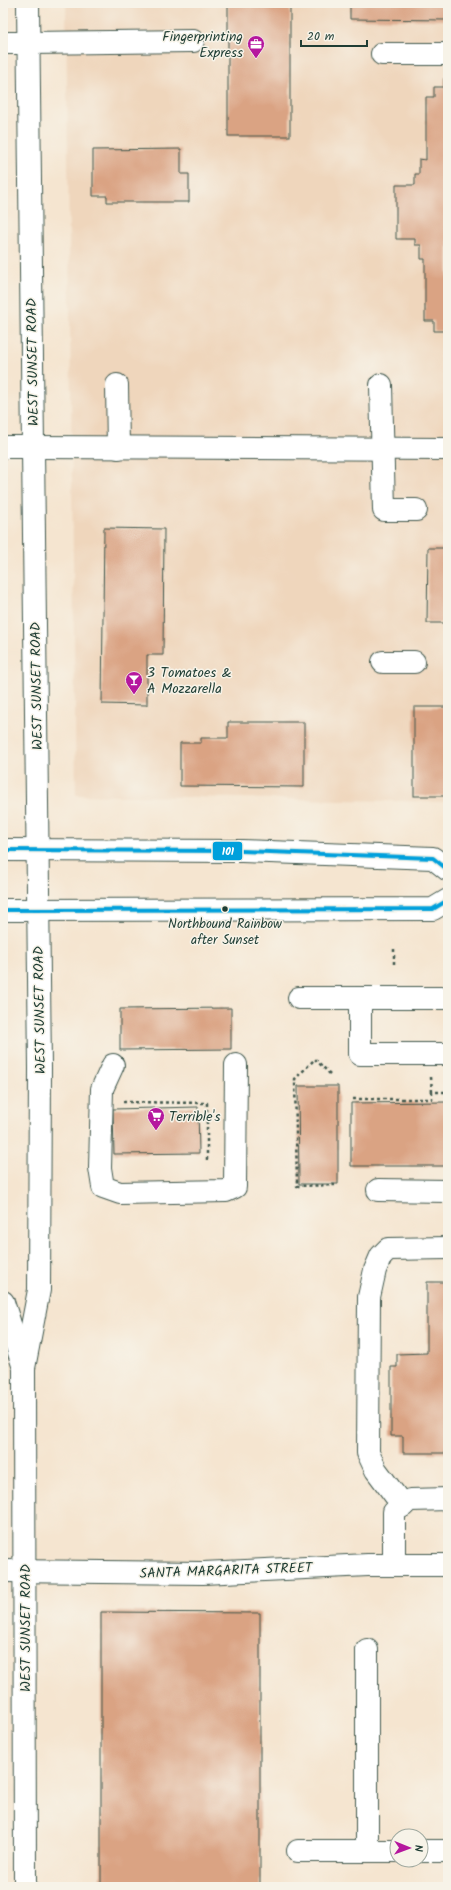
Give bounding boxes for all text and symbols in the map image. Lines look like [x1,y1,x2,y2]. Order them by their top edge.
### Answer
scale bar [301,22,367,48]
place label: Fingerprinting Express [162,26,243,64]
text: 20 m [307,27,335,46]
office icon: Fingerprinting Express [246,34,266,59]
street label: WEST SUNSET ROAD [21,298,45,426]
street label: WEST SUNSET ROAD [25,622,49,750]
place label: 3 Tomatoes & A Mozzarella [147,662,232,700]
bar icon: 3 Tomatoes & A Mozzarella [124,670,144,695]
line badge: 101 [212,841,243,861]
text: 101 [222,843,235,861]
marker: Northbound Rainbow after Sunset [220,904,230,914]
place label: Northbound Rainbow after Sunset [168,914,282,951]
street label: WEST SUNSET ROAD [28,946,52,1074]
supermarket icon: Terrible's [146,1106,166,1131]
place label: Terrible's [169,1106,220,1128]
street label: SANTA MARGARITA STREET [139,1557,314,1585]
street label: WEST SUNSET ROAD [15,1564,37,1692]
north arrow [389,1828,429,1868]
text: N [409,1845,427,1852]

